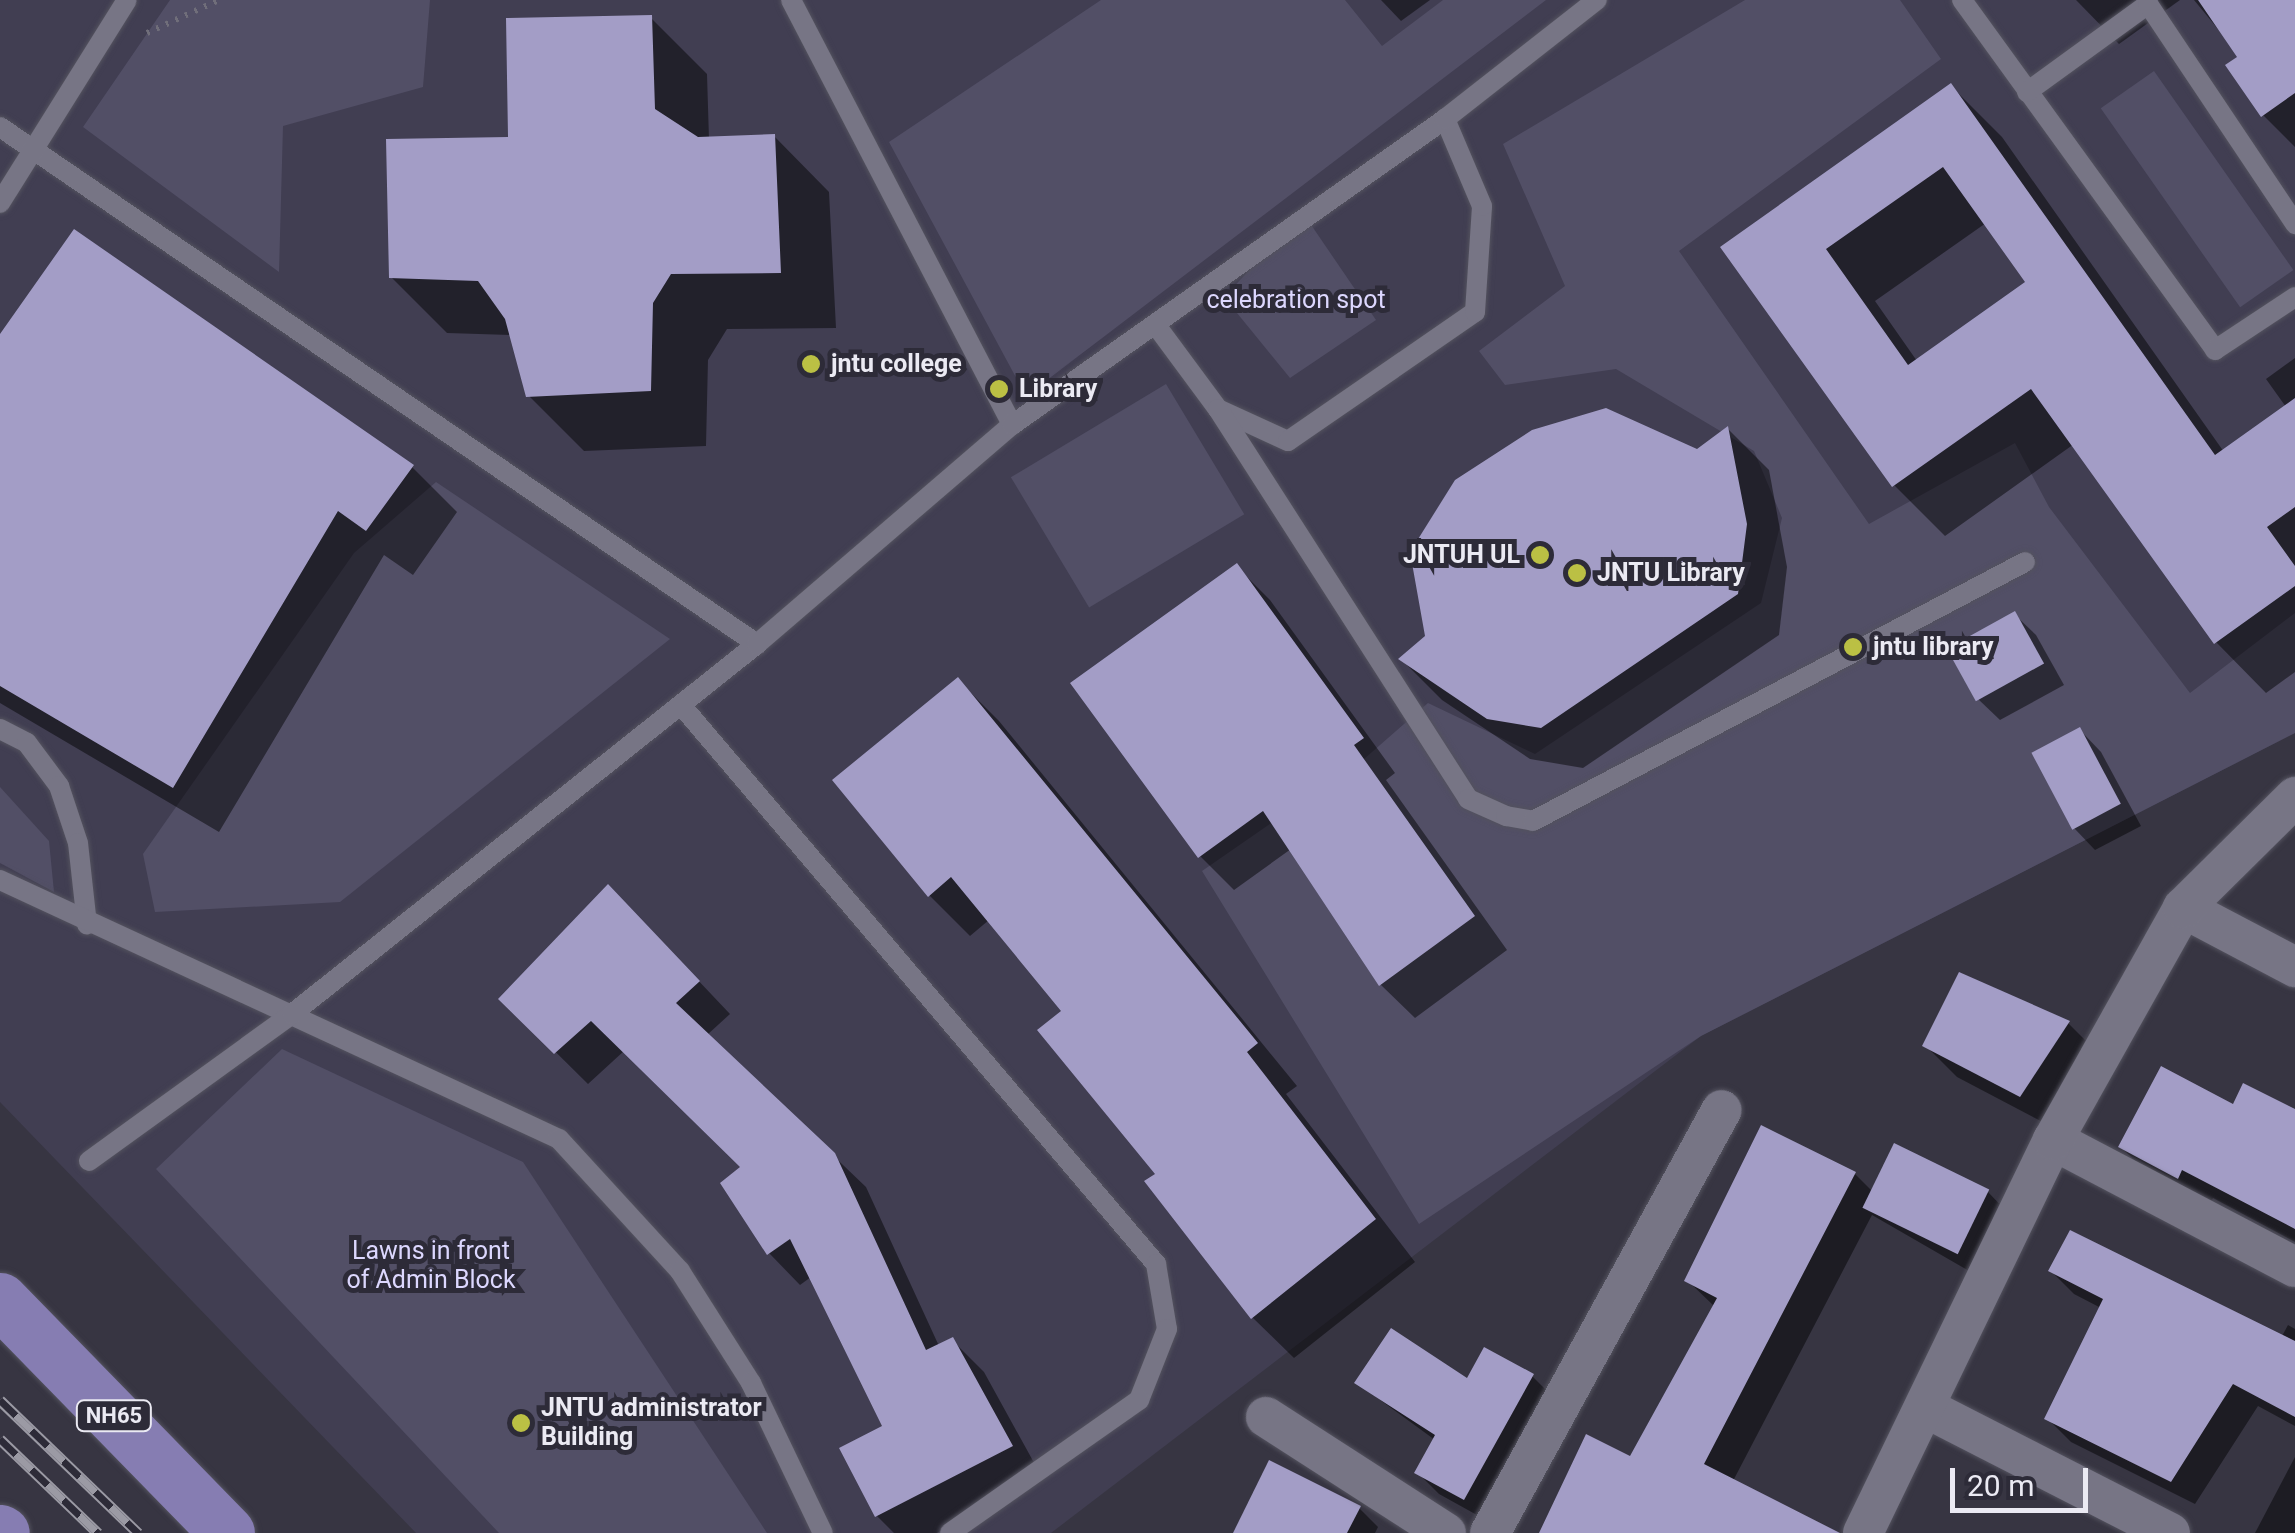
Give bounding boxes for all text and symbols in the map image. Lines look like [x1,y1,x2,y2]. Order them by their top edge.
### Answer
park label: celebration spot [1206,285,1386,315]
place label: jntu college [831,349,962,379]
marker: jntu college [800,353,822,375]
place label: Library [1019,374,1097,404]
marker: Library [988,378,1010,400]
place label: JNTUH UL [1403,540,1520,570]
marker: JNTUH UL [1529,544,1551,566]
place label: JNTU Library [1597,558,1745,588]
marker: JNTU Library [1566,562,1588,584]
place label: jntu library [1873,632,1994,662]
marker: jntu library [1842,636,1864,658]
park label: Lawns in front of Admin Block [346,1237,516,1296]
place label: JNTU administrator Building [541,1394,762,1453]
road number: NH65 [74,1399,154,1433]
marker: JNTU administrator Building [510,1412,532,1434]
scale bar [1955,1448,2092,1510]
text: 20 m [1967,1468,2034,1503]

